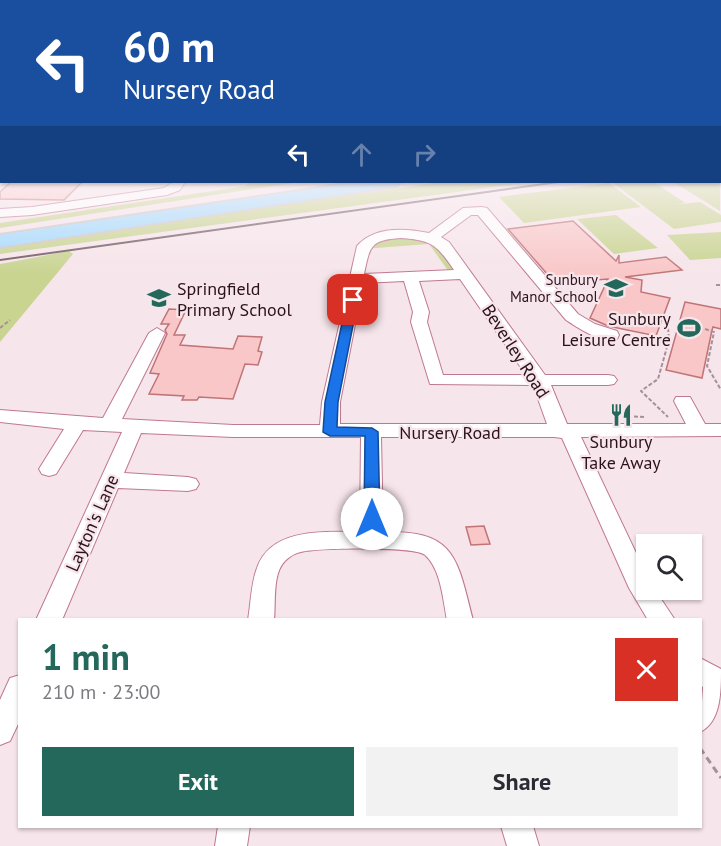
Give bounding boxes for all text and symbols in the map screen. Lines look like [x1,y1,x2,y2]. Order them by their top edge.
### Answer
text: 60 m [123,19,215,74]
icon: left [24,24,102,102]
text: Nursery Road [123,72,275,106]
icon: left [282,138,315,171]
icon: ahead [345,138,378,171]
icon: right [408,138,441,171]
place label: Sunbury Manor School [510,270,599,306]
pin [327,274,378,325]
school or university icon: Sunbury Manor School [603,275,629,301]
place label: Springfield Primary School [177,277,292,321]
icon: arrive [336,283,369,316]
school or university icon: Springfield Primary School [146,285,172,311]
street label: Beverley Road [477,300,555,402]
place label: Sunbury Leisure Centre [561,307,672,351]
sports icon: Sunbury Leisure Centre [676,315,702,341]
restaurant icon: Sunbury Take Away [608,402,634,428]
street label: Nursery Road [399,421,501,444]
place label: Sunbury Take Away [581,430,661,474]
street label: Layton's Lane [60,471,124,575]
position arrow [340,487,404,551]
map controls [636,534,702,600]
button: search [636,534,702,600]
text: 1 min [42,633,130,680]
button: close [615,638,678,701]
text: 210 m · 23:00 [42,679,160,705]
button: Exit [42,747,354,816]
button: Share [366,747,678,816]

